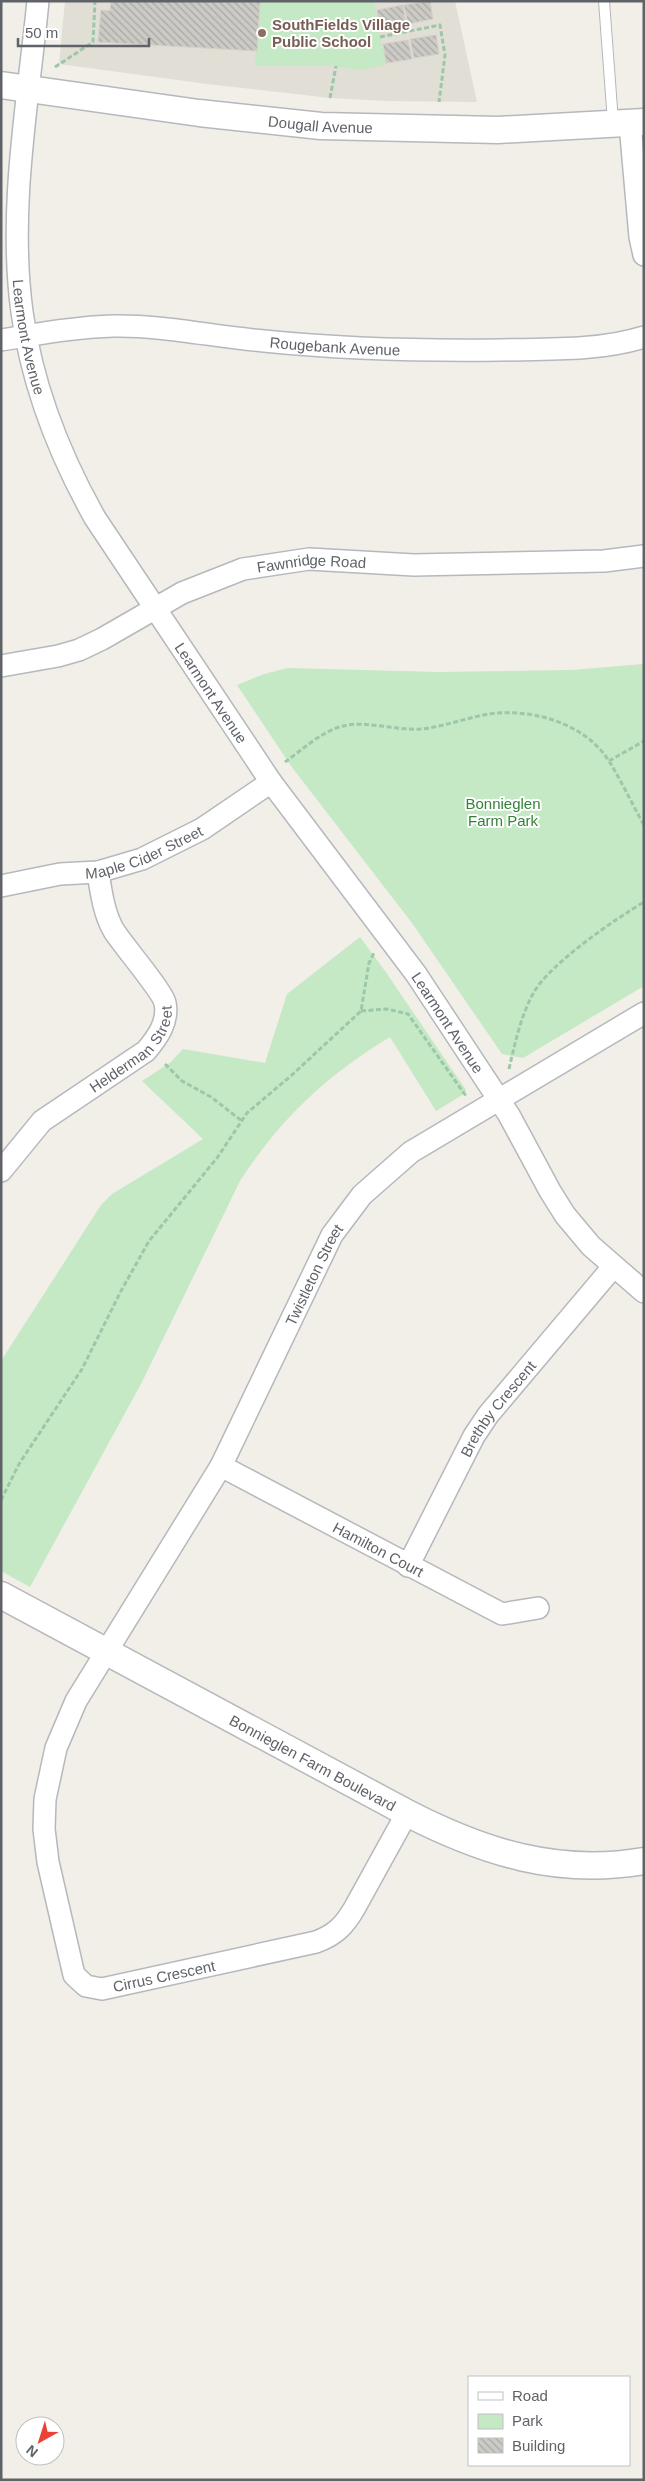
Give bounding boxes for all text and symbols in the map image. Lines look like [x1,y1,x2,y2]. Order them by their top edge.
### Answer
scale bar [18,15,149,47]
place label: SouthFields Village Public School [272,16,410,50]
text: 50 m [25,24,58,41]
marker: SouthFields Village Public School [256,27,268,39]
street label: Dougall Avenue [267,112,373,136]
street label: Learmont Avenue [10,279,49,397]
street label: Rougebank Avenue [269,333,400,358]
street label: Fawnridge Road [255,551,367,575]
street label: Learmont Avenue [172,639,251,746]
park label: Bonnieglen Farm Park [465,795,541,829]
street label: Maple Cider Street [85,821,206,881]
street label: Learmont Avenue [409,969,487,1076]
street label: Helderman Street [86,1004,174,1095]
street label: Twistleton Street [281,1220,346,1328]
street label: Brethby Crescent [457,1356,540,1459]
street label: Hamilton Court [330,1518,427,1580]
street label: Bonnieglen Farm Boulevard [227,1711,399,1814]
street label: Cirrus Crescent [111,1957,218,1995]
legend [468,2376,630,2466]
text: Road [512,2387,548,2404]
text: Park [512,2412,543,2429]
north arrow [15,2416,65,2466]
text: Building [512,2437,565,2454]
text: N [23,2442,41,2461]

